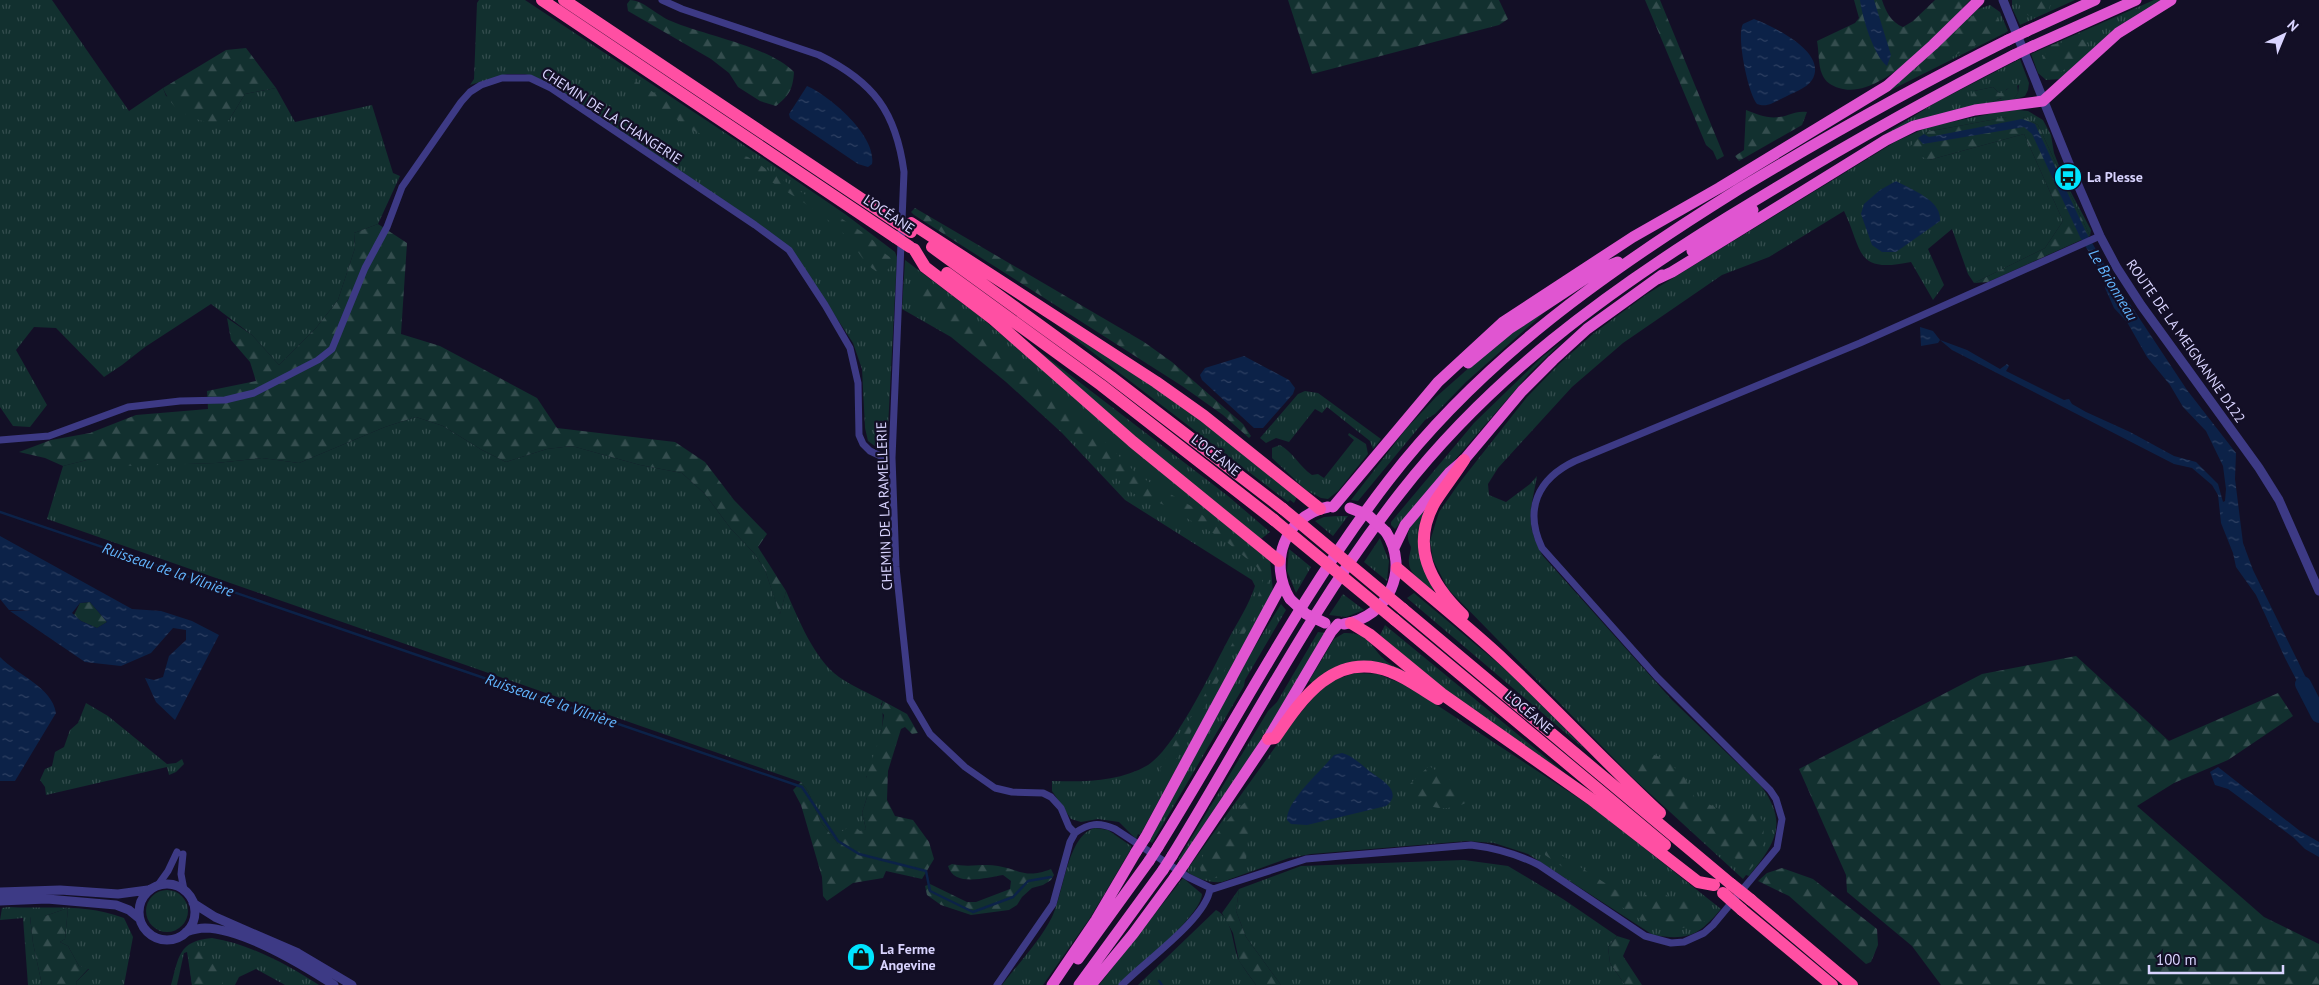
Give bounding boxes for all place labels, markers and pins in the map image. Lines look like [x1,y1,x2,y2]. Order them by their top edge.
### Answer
bus stop icon: La Plesse [2053,162,2083,192]
place label: La Plesse [2087,168,2143,186]
place label: La Ferme Angevine [880,940,936,974]
shop icon: La Ferme Angevine [846,942,876,972]

